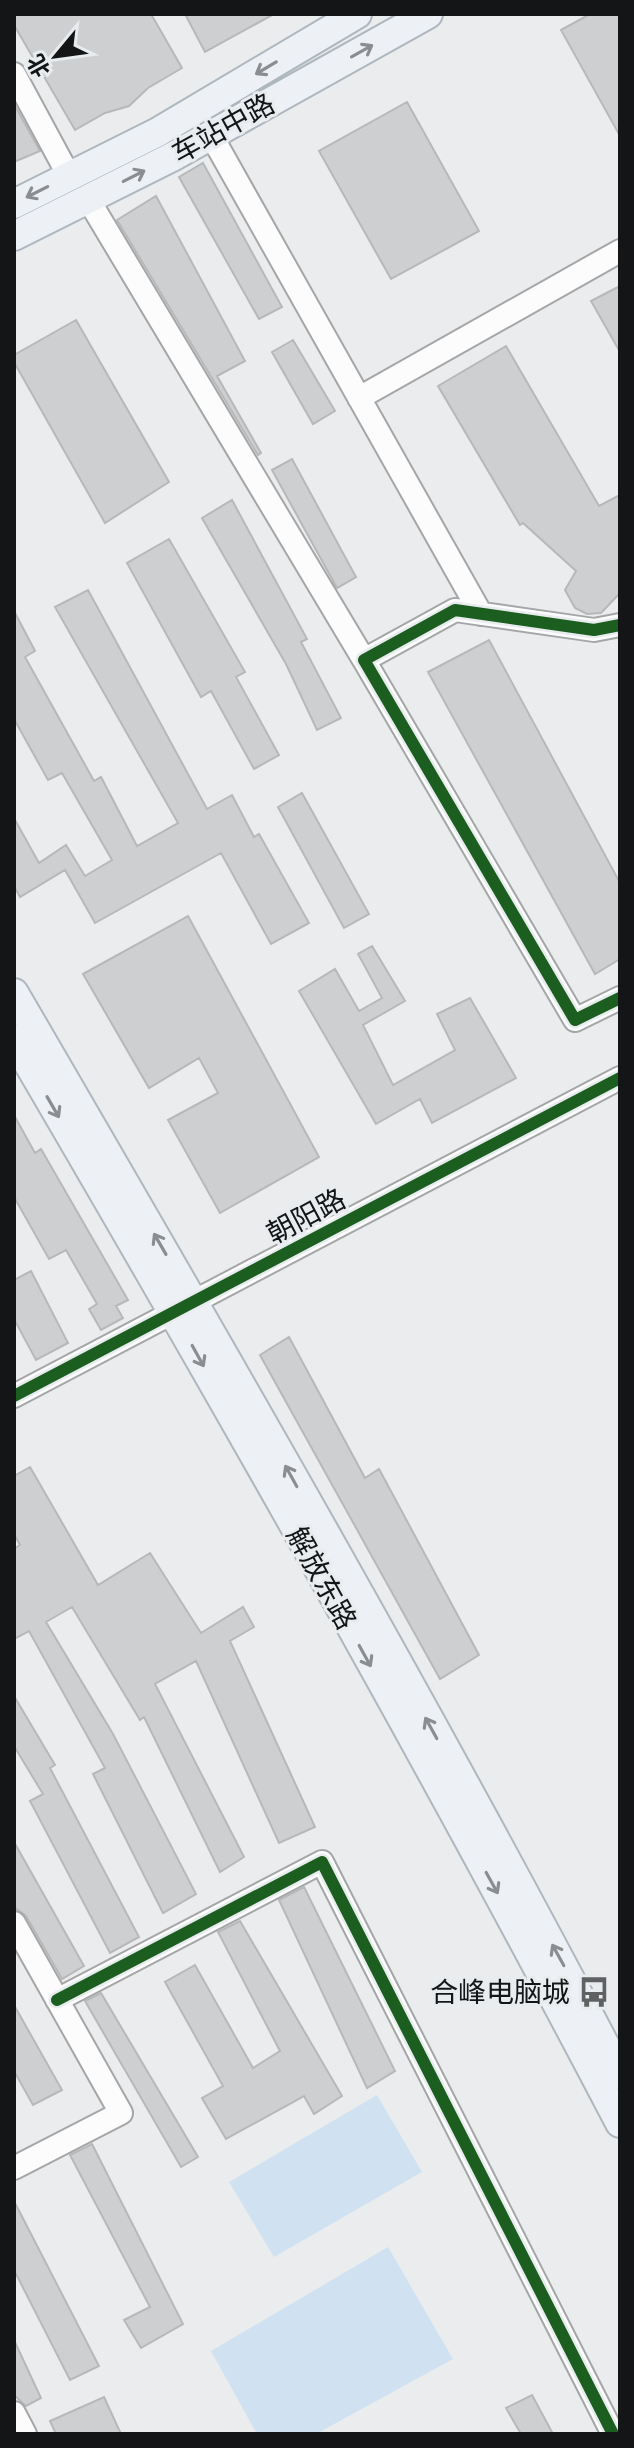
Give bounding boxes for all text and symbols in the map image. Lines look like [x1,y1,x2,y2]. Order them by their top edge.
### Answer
north arrow [16,16,96,96]
one-way arrow [350,43,373,59]
text: 北 [22,49,56,82]
one-way arrow [255,60,278,76]
street label: 车站中路 [166,87,280,170]
one-way arrow [121,168,145,183]
one-way arrow [26,185,50,201]
one-way arrow [46,1094,61,1118]
street label: 朝阳路 [261,1182,351,1251]
one-way arrow [152,1233,168,1256]
one-way arrow [191,1343,206,1367]
one-way arrow [283,1465,299,1488]
street label: 解放东路 [280,1521,363,1635]
one-way arrow [357,1644,373,1667]
one-way arrow [423,1716,439,1740]
one-way arrow [484,1871,500,1895]
one-way arrow [550,1944,566,1967]
bus stop icon: 合峰电脑城 [577,1975,611,2009]
place label: 合峰电脑城 [430,1976,570,2009]

